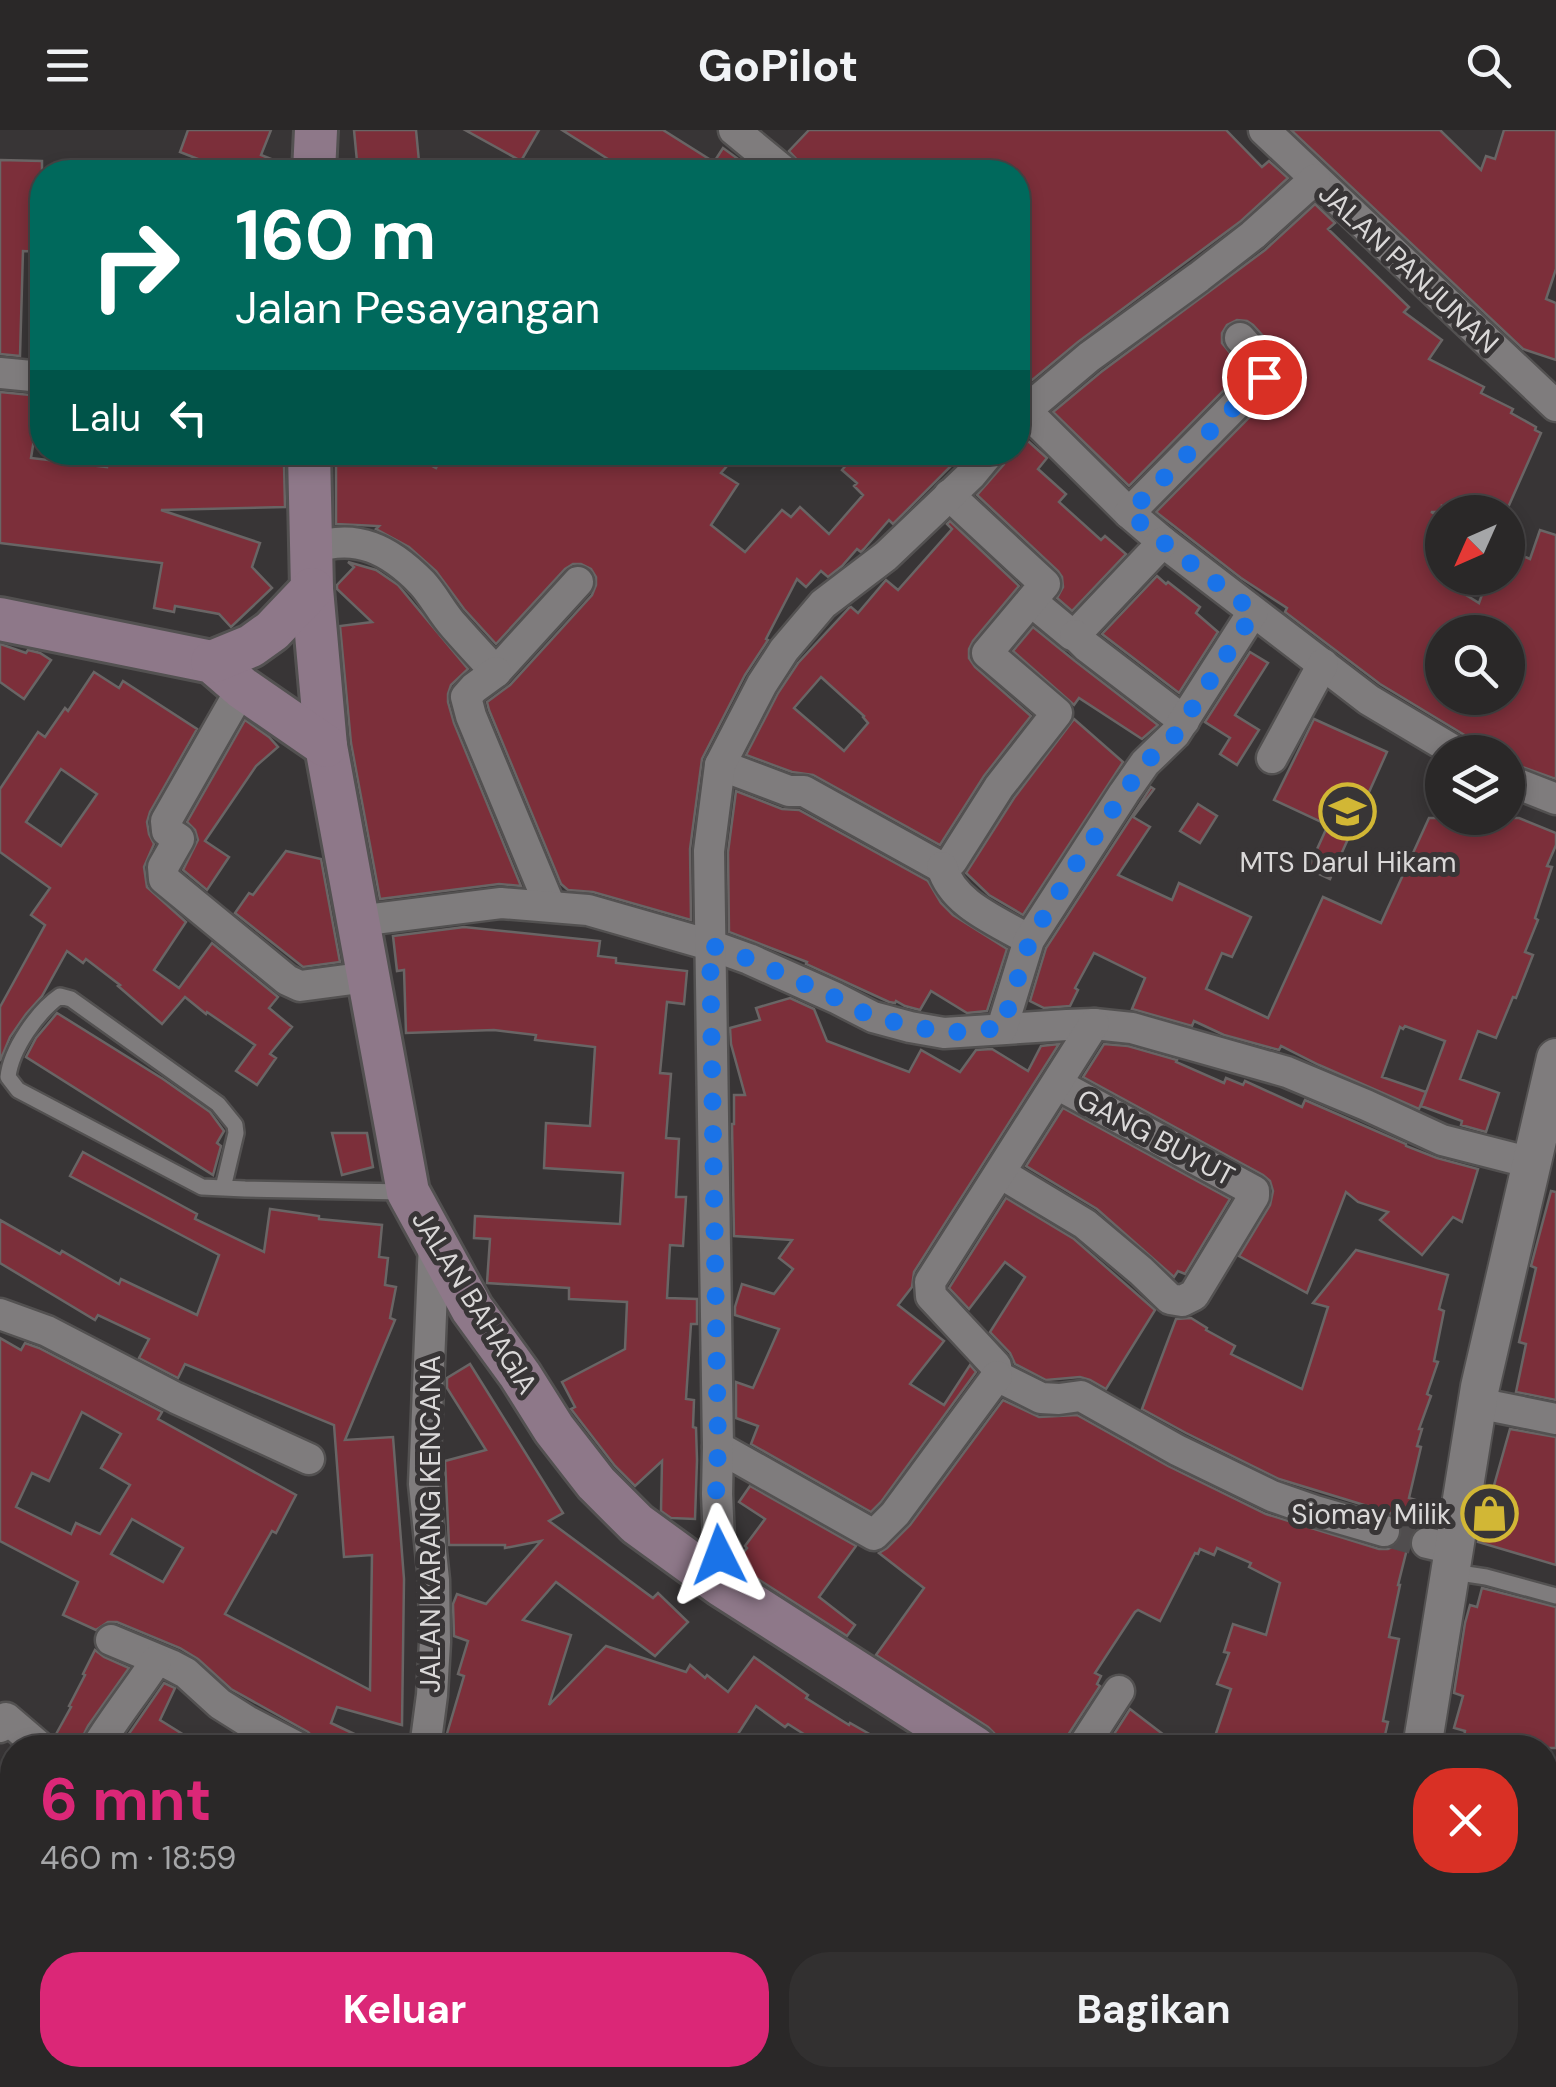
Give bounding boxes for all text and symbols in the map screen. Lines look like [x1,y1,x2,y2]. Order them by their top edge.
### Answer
text: GoPilot [698,36,858,95]
icon: menu [40,38,95,93]
icon: search [1461,38,1516,93]
street label: JALAN PANJUNAN [1311,175,1507,361]
text: 160 m [235,190,436,281]
icon: right [70,200,200,330]
text: Jalan Pesayangan [235,278,600,337]
pin [1222,335,1307,420]
icon: arrive [1237,350,1292,405]
icon: left [161,390,216,445]
text: Lalu [70,393,141,443]
north arrow [1425,495,1525,595]
map controls [1425,495,1525,835]
button: search [1425,615,1525,715]
button: layers [1425,735,1525,835]
school or university icon: MTS Darul Hikam [1318,781,1378,841]
place label: MTS Darul Hikam [1239,844,1457,881]
street label: GANG BUYUT [1071,1080,1241,1194]
street label: JALAN BAHAGIA [403,1203,546,1401]
street label: JALAN KARANG KENCANA [412,1355,449,1693]
shop icon: Siomay Milik [1460,1484,1520,1544]
place label: Siomay Milik [1291,1496,1451,1533]
position arrow [667,1503,771,1607]
text: 6 mnt [40,1760,212,1839]
button: close [1413,1768,1518,1873]
text: 460 m · 18:59 [40,1837,236,1879]
button: Keluar [40,1952,769,2067]
button: Bagikan [789,1952,1518,2067]

